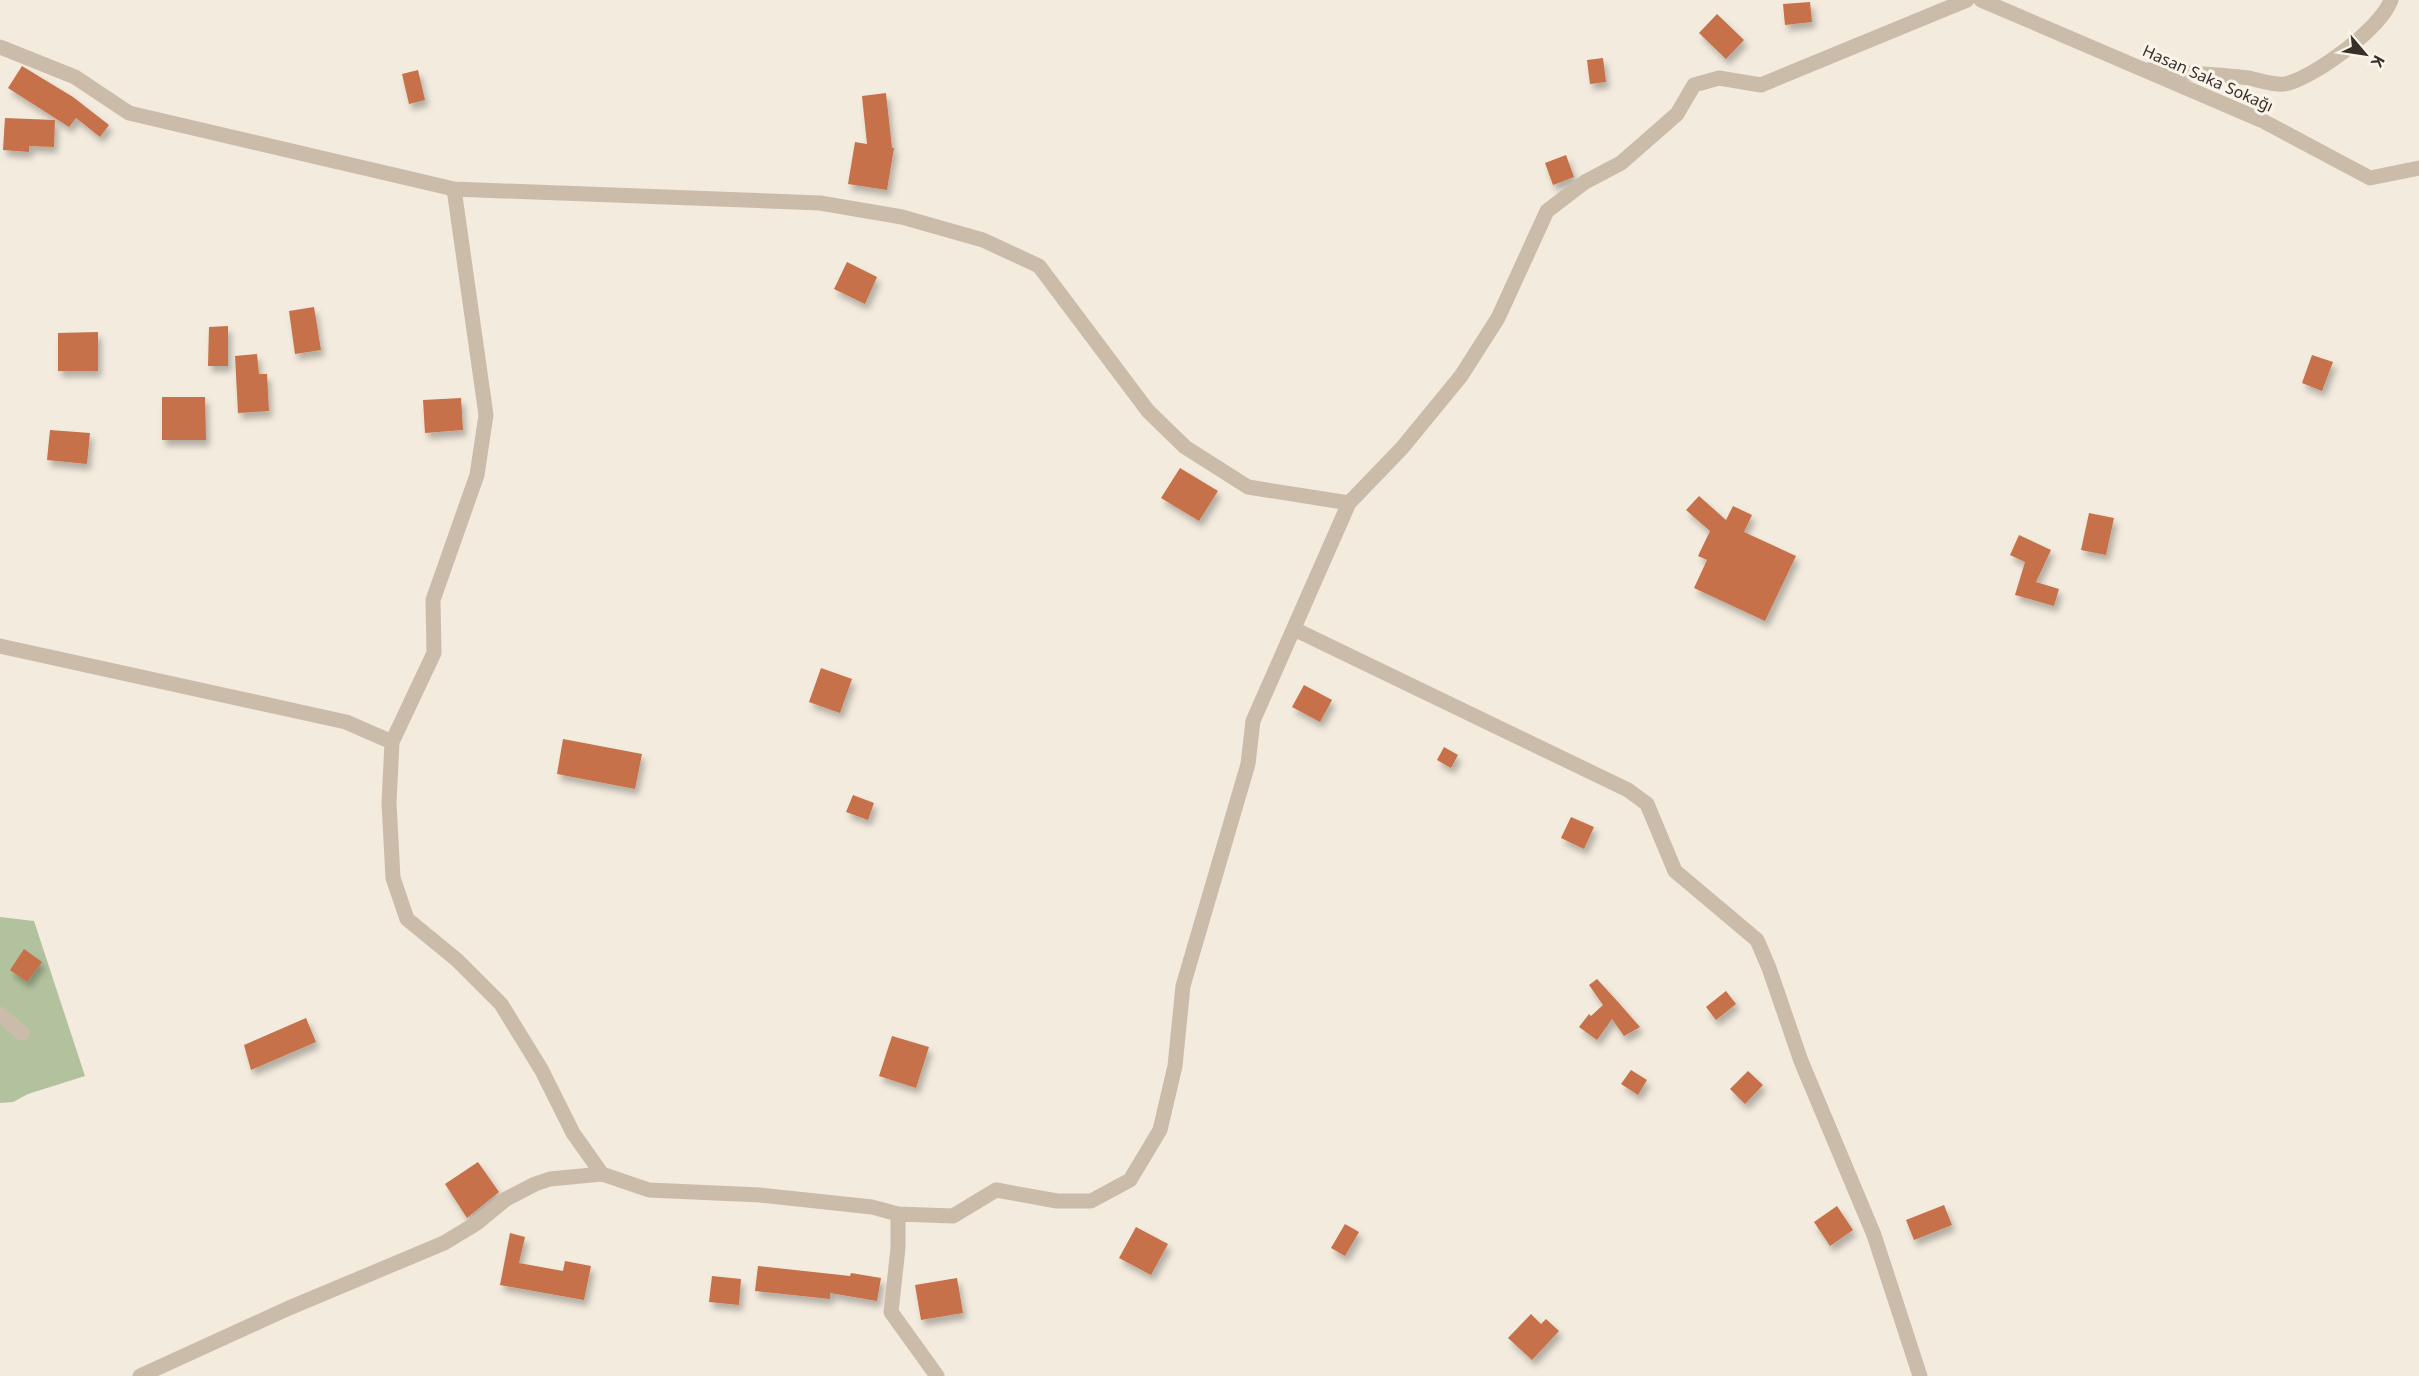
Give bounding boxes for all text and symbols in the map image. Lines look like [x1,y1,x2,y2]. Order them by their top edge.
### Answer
north arrow [2335,24,2395,84]
street label: Hasan Saka Sokağı [2139,39,2277,117]
text: K [2366,51,2390,72]

